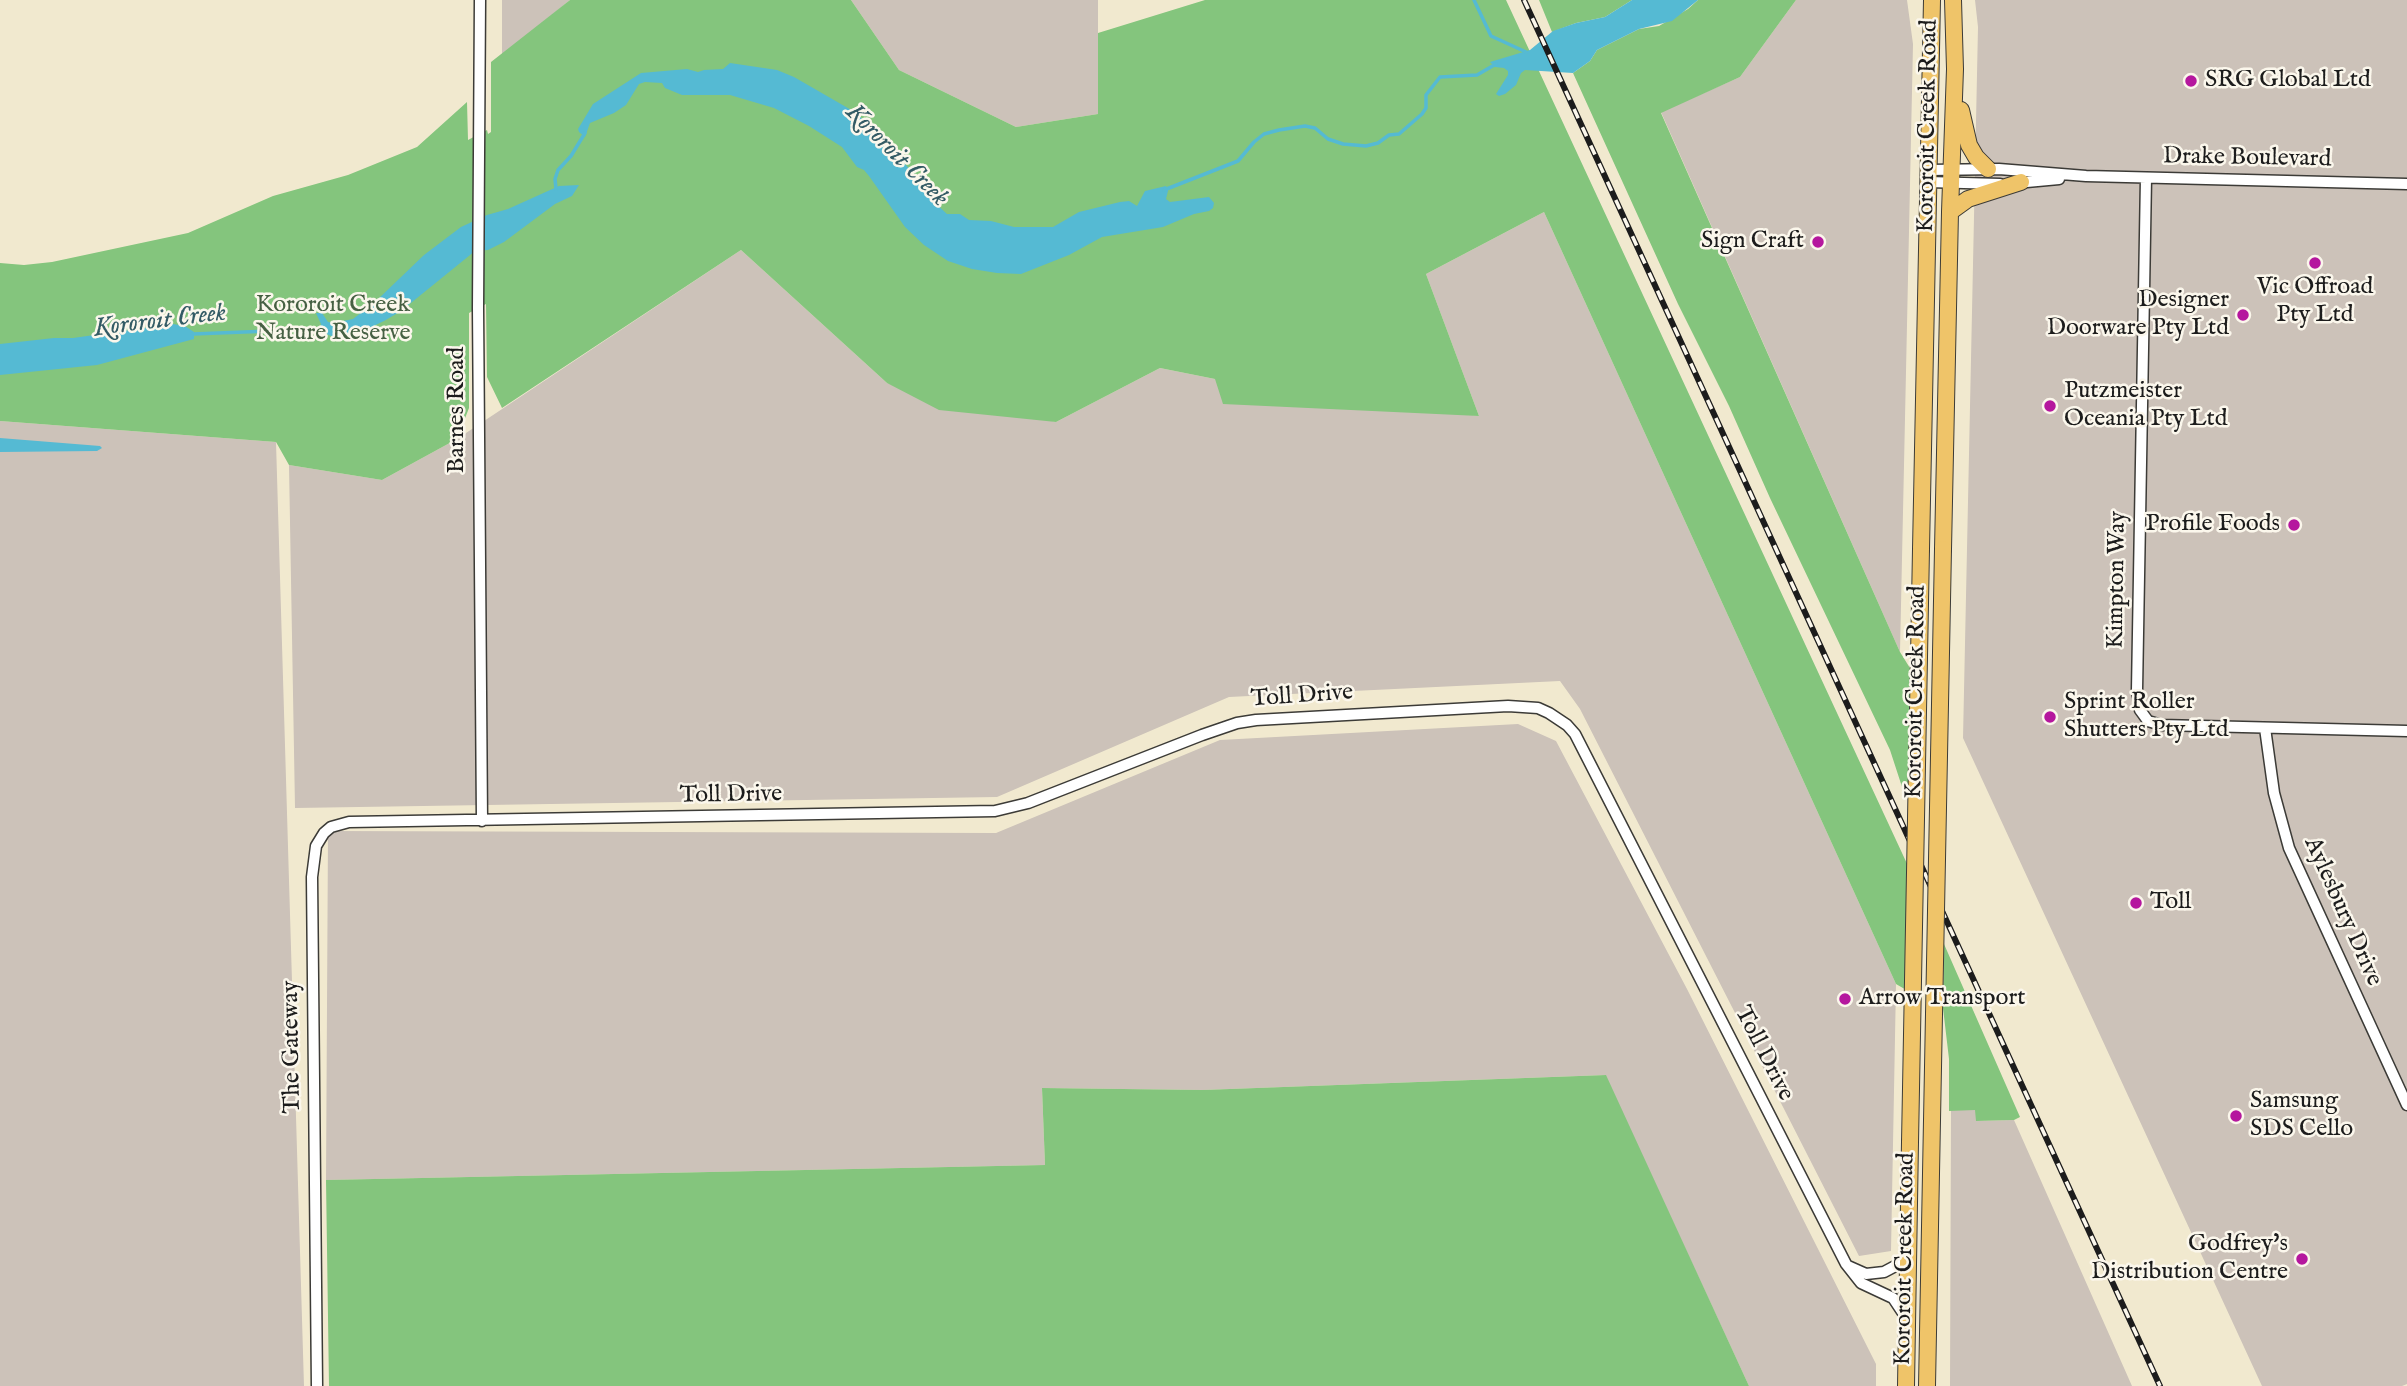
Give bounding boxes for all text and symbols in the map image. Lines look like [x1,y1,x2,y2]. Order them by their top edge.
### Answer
street label: Kororoit Creek Road [1913,19,1945,233]
place label: SRG Global Ltd [2205,67,2371,95]
marker: SRG Global Ltd [2183,73,2199,89]
water label: Kororoit Creek [838,98,954,214]
street label: Drake Boulevard [2162,143,2332,175]
place label: Sign Craft [1701,228,1804,256]
marker: Sign Craft [1810,234,1826,250]
marker: Vic Offroad Pty Ltd [2307,255,2323,271]
place label: Vic Offroad Pty Ltd [2257,274,2373,330]
place label: Designer Doorware Pty Ltd [2047,287,2229,343]
park label: Kororoit Creek Nature Reserve [255,292,411,348]
water label: Kororoit Creek [92,298,228,346]
marker: Designer Doorware Pty Ltd [2235,307,2251,323]
street label: Barnes Road [444,347,472,473]
place label: Putzmeister Oceania Pty Ltd [2064,378,2228,434]
marker: Putzmeister Oceania Pty Ltd [2042,398,2058,414]
street label: Kimpton Way [2102,511,2134,649]
place label: Profile Foods [2146,511,2280,539]
marker: Profile Foods [2286,517,2302,533]
street label: Kororoit Creek Road [1901,585,1933,799]
street label: Toll Drive [1250,679,1354,715]
place label: Sprint Roller Shutters Pty Ltd [2064,689,2229,745]
marker: Sprint Roller Shutters Pty Ltd [2042,709,2058,725]
street label: Toll Drive [680,781,782,811]
street label: Aylesbury Drive [2296,833,2388,991]
place label: Toll [2150,889,2191,917]
marker: Toll [2128,895,2144,911]
street label: The Gateway [277,980,309,1114]
place label: Arrow Transport [1859,985,2025,1013]
marker: Arrow Transport [1837,991,1853,1007]
street label: Toll Drive [1727,1002,1799,1106]
place label: Samsung SDS Cello [2250,1088,2353,1144]
marker: Samsung SDS Cello [2228,1108,2244,1124]
street label: Kororoit Creek Road [1890,1152,1922,1366]
place label: Godfrey's Distribution Centre [2091,1231,2288,1287]
marker: Godfrey's Distribution Centre [2294,1251,2310,1267]

